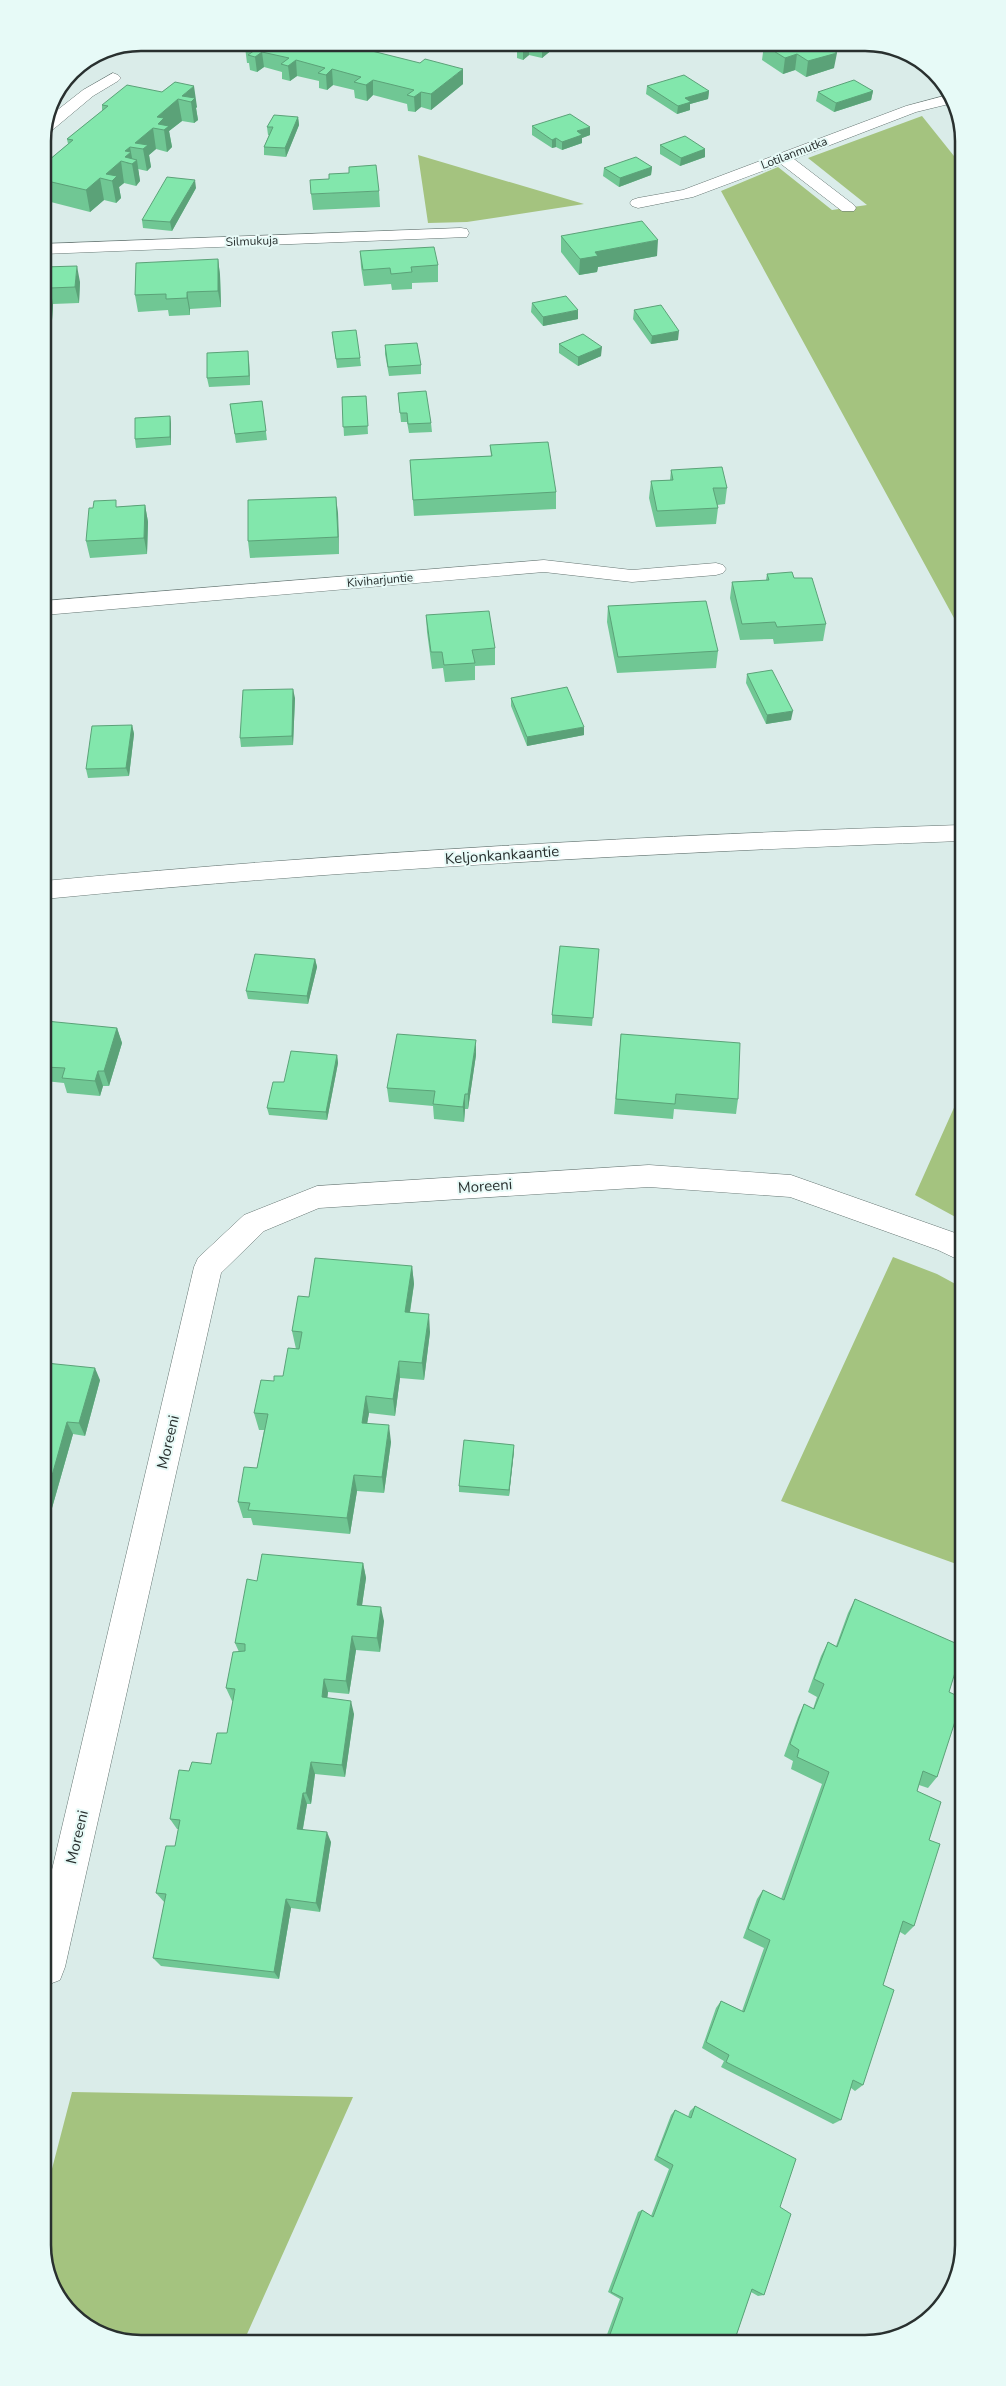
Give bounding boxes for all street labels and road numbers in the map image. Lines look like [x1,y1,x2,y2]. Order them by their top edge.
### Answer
street label: Lotilanmutka [758,133,830,173]
street label: Silmukuja [225,232,279,250]
street label: Kiviharjuntie [346,569,414,591]
street label: Keljonkankaantie [444,841,560,869]
street label: Moreeni [457,1174,513,1198]
street label: Moreeni [152,1413,184,1471]
street label: Moreeni [61,1808,93,1866]

